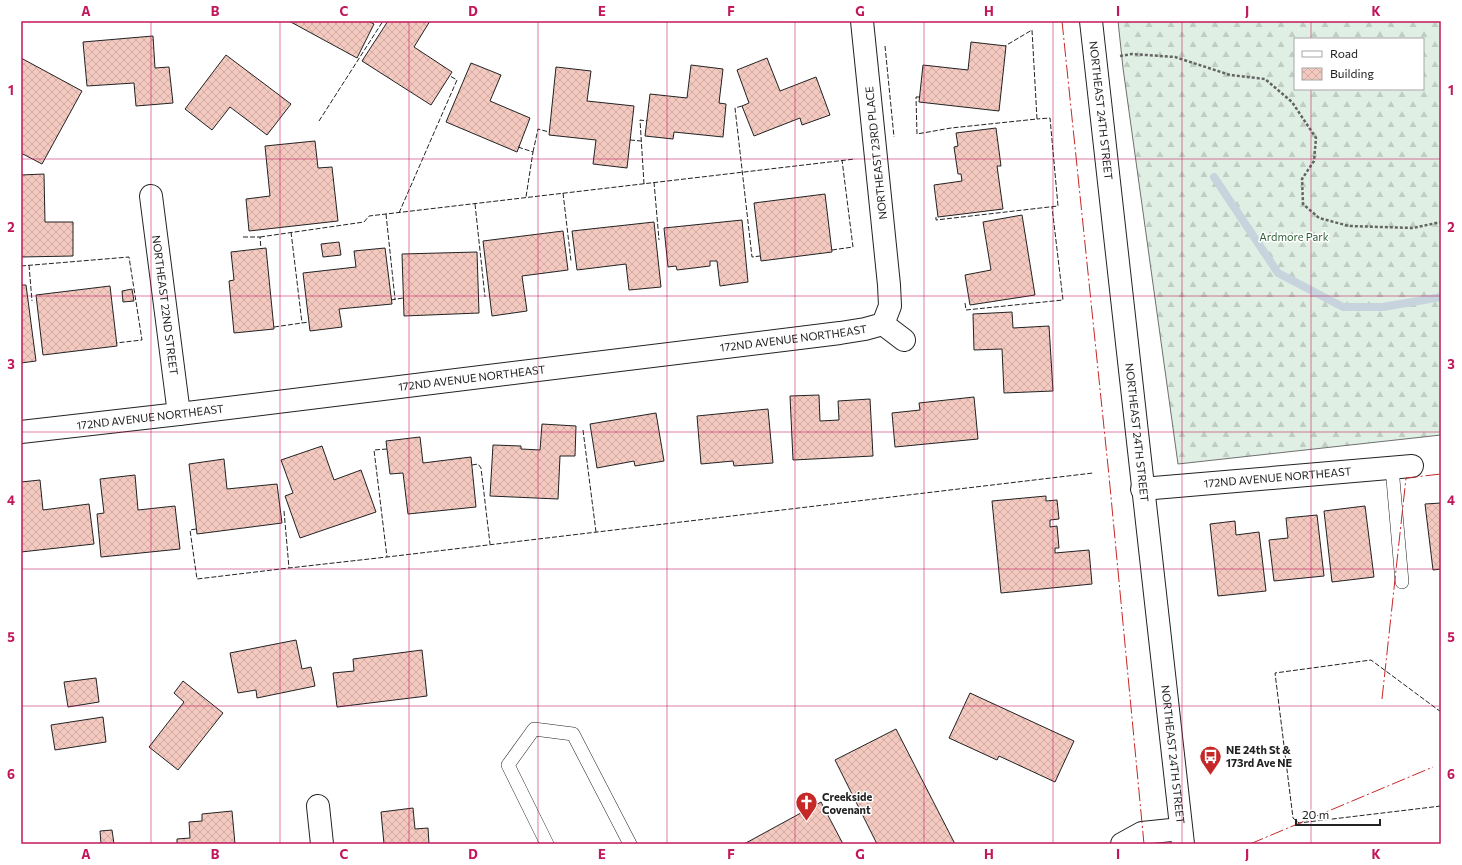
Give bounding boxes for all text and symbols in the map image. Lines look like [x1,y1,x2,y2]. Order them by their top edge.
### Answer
text: A [81,3,91,19]
text: B [211,3,220,19]
text: C [340,3,349,19]
text: D [468,3,478,19]
text: E [598,3,606,19]
text: F [727,3,735,19]
text: G [855,3,865,19]
text: H [984,3,994,19]
text: I [1116,3,1120,19]
text: J [1245,3,1249,19]
text: K [1371,3,1381,19]
legend [1294,38,1424,90]
street label: NORTHEAST 24TH STREET [1087,40,1116,181]
text: Road [1330,46,1358,60]
text: Building [1330,66,1374,80]
text: 1 [8,82,14,98]
text: 1 [1448,82,1454,98]
street label: NORTHEAST 23RD PLACE [862,86,889,220]
text: 2 [7,219,15,235]
text: 2 [1447,219,1455,235]
park label: Ardmore Park [1259,230,1329,243]
street label: NORTHEAST 22ND STREET [150,234,181,376]
street label: 172ND AVENUE NORTHEAST [719,322,868,354]
text: 3 [7,356,15,372]
text: 3 [1447,356,1455,372]
street label: 172ND AVENUE NORTHEAST [397,362,546,393]
street label: NORTHEAST 24TH STREET [1123,362,1152,503]
street label: 172ND AVENUE NORTHEAST [76,402,225,432]
street label: 172ND AVENUE NORTHEAST [1203,464,1352,490]
text: 4 [7,492,15,508]
text: 4 [1447,492,1455,508]
text: 5 [7,629,15,645]
text: 5 [1447,629,1455,645]
street label: NORTHEAST 24TH STREET [1159,684,1188,825]
bus stop icon: NE 24th St & 173rd Ave NE [1197,743,1223,776]
place label: NE 24th St & 173rd Ave NE [1226,743,1293,769]
text: 6 [7,766,15,782]
text: 6 [1447,766,1455,782]
church icon: Creekside Covenant [794,790,820,823]
place label: Creekside Covenant [822,790,872,816]
scale bar [1296,801,1380,827]
text: 20 m [1302,807,1329,821]
text: A [81,846,91,862]
text: B [211,846,220,862]
text: C [340,846,349,862]
text: D [468,846,478,862]
text: E [598,846,606,862]
text: F [727,846,735,862]
text: G [855,846,865,862]
text: H [984,846,994,862]
text: I [1116,846,1120,862]
text: J [1245,846,1249,862]
text: K [1371,846,1381,862]

